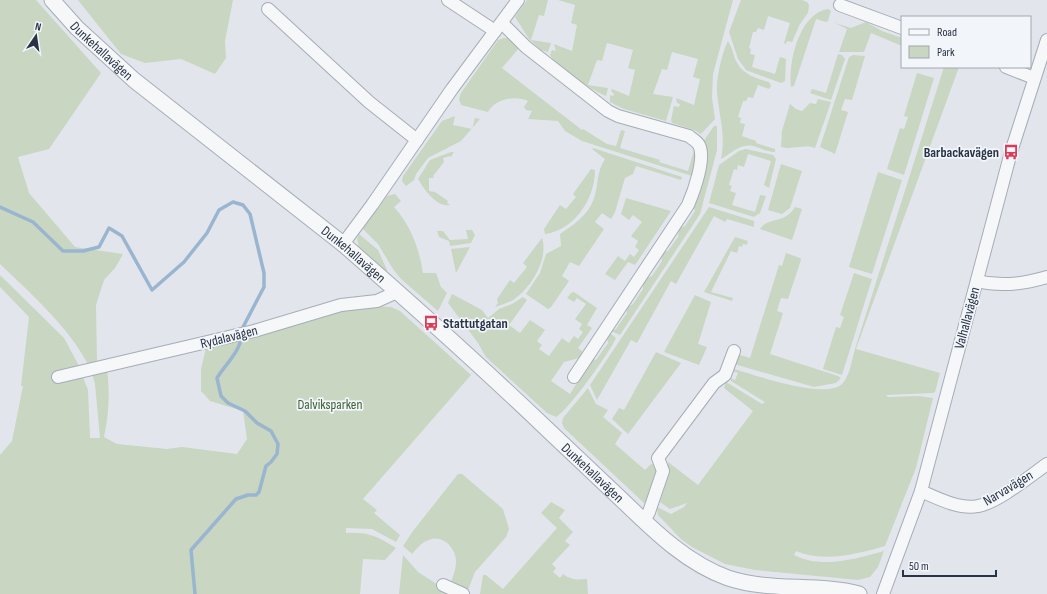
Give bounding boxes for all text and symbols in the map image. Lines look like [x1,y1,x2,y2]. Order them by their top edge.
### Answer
north arrow [16,16,56,56]
legend [901,16,1031,68]
street label: Dunkehallavägen [67,18,137,84]
text: N [34,20,43,34]
text: Road [937,25,957,40]
text: Park [937,45,955,60]
bus stop icon: Barbackavägen [1002,143,1020,161]
place label: Barbackavägen [924,144,999,161]
street label: Dunkehallavägen [318,222,389,286]
street label: Valhallavägen [951,285,983,351]
bus stop icon: Stattutgatan [422,314,440,332]
place label: Stattutgatan [443,315,508,332]
street label: Rydalavägen [199,322,259,352]
park label: Dalviksparken [298,396,362,413]
street label: Dunkehallavägen [558,439,628,506]
street label: Narvavägen [980,467,1036,509]
scale bar [903,552,996,578]
text: 50 m [909,559,929,574]

